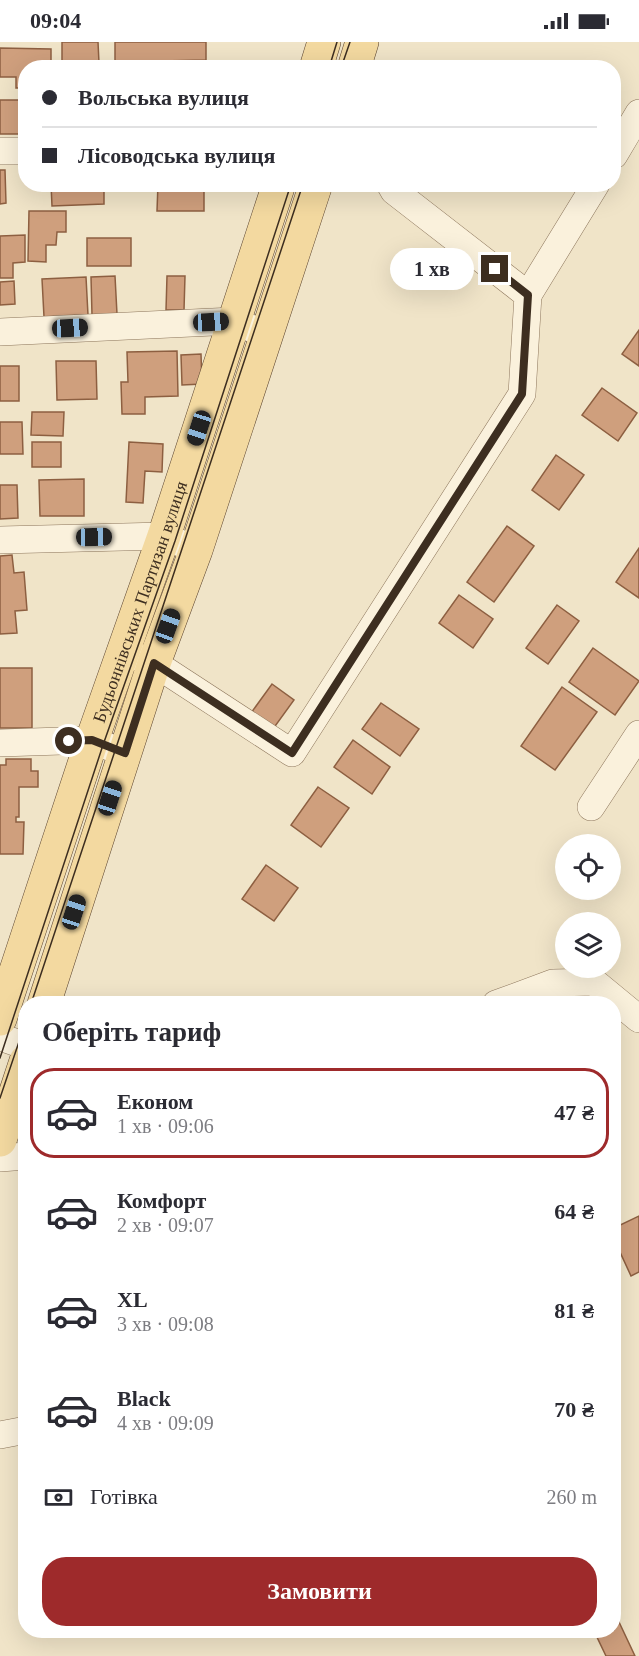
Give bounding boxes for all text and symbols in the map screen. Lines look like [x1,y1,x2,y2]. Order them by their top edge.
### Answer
text: 09:04 [30,8,81,33]
text: Вольська вулиця [78,85,249,110]
text: Лісоводська вулиця [78,143,275,168]
callout: 1 хв [390,248,474,290]
route end [481,255,508,282]
text: 1 хв [414,258,450,280]
car [193,312,229,332]
car [52,318,88,338]
car [185,408,213,448]
street label: Будьоннівських Партизан вулиця [89,479,191,725]
car [76,528,112,546]
car [153,606,183,646]
route start [55,727,82,754]
car [96,778,124,818]
map controls [555,834,621,978]
button: locate [555,834,621,900]
car [60,892,88,932]
button: layers [555,912,621,978]
text: Оберіть тариф [42,1017,221,1047]
icon: car [45,1086,99,1140]
text: Економ [117,1089,193,1114]
text: 47 ₴ [554,1100,594,1125]
text: 1 хв · 09:06 [117,1115,214,1137]
icon: car [45,1185,99,1239]
text: Комфорт [117,1188,206,1213]
text: 64 ₴ [554,1199,594,1224]
text: 2 хв · 09:07 [117,1214,214,1236]
icon: car [45,1284,99,1338]
text: XL [117,1287,148,1312]
text: 81 ₴ [554,1298,594,1323]
text: 3 хв · 09:08 [117,1313,214,1335]
icon: car [45,1383,99,1437]
text: Black [117,1386,171,1411]
text: 70 ₴ [554,1397,594,1422]
text: 4 хв · 09:09 [117,1412,214,1434]
icon: cash [42,1481,75,1514]
text: Готівка [90,1484,158,1509]
text: 260 m [546,1486,597,1508]
button: Замовити [42,1557,597,1626]

